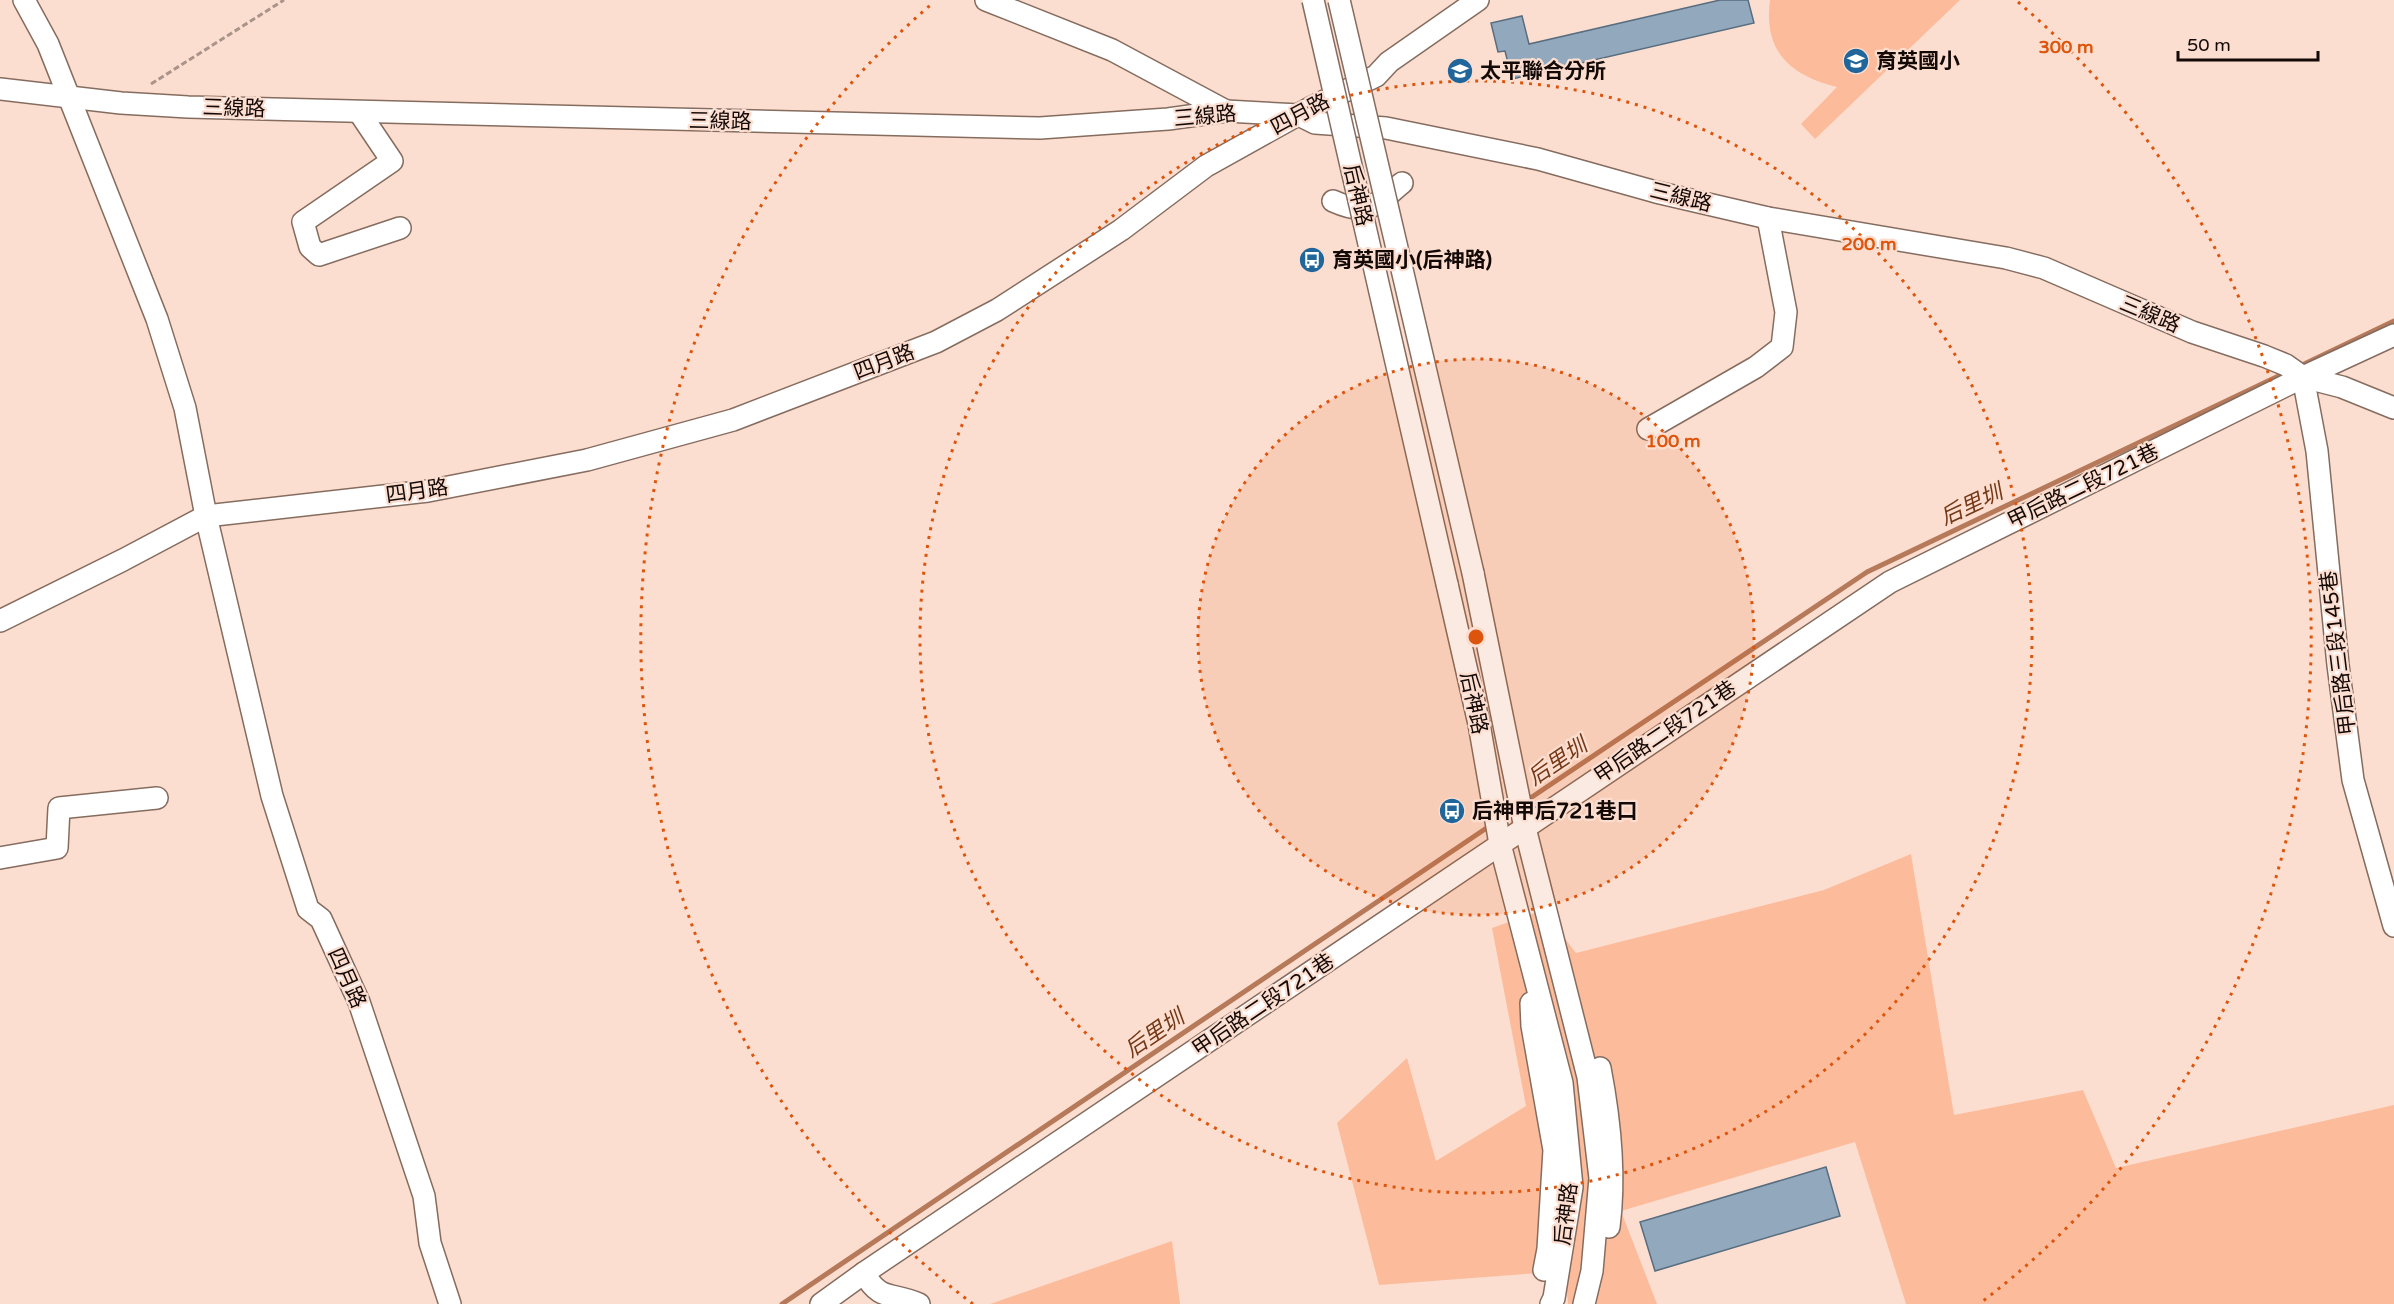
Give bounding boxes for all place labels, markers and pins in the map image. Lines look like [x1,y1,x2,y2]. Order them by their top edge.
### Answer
school or university icon: 育英國小 [1841,46,1871,76]
place label: 育英國小 [1876,49,1960,74]
school or university icon: 太平聯合分所 [1445,56,1475,86]
place label: 太平聯合分所 [1480,59,1606,84]
bus stop icon: 育英國小(后神路) [1297,245,1327,275]
place label: 育英國小(后神路) [1332,248,1492,273]
centre of rings [1466,627,1486,647]
bus stop icon: 后神甲后721巷口 [1437,796,1467,826]
place label: 后神甲后721巷口 [1472,799,1638,824]

